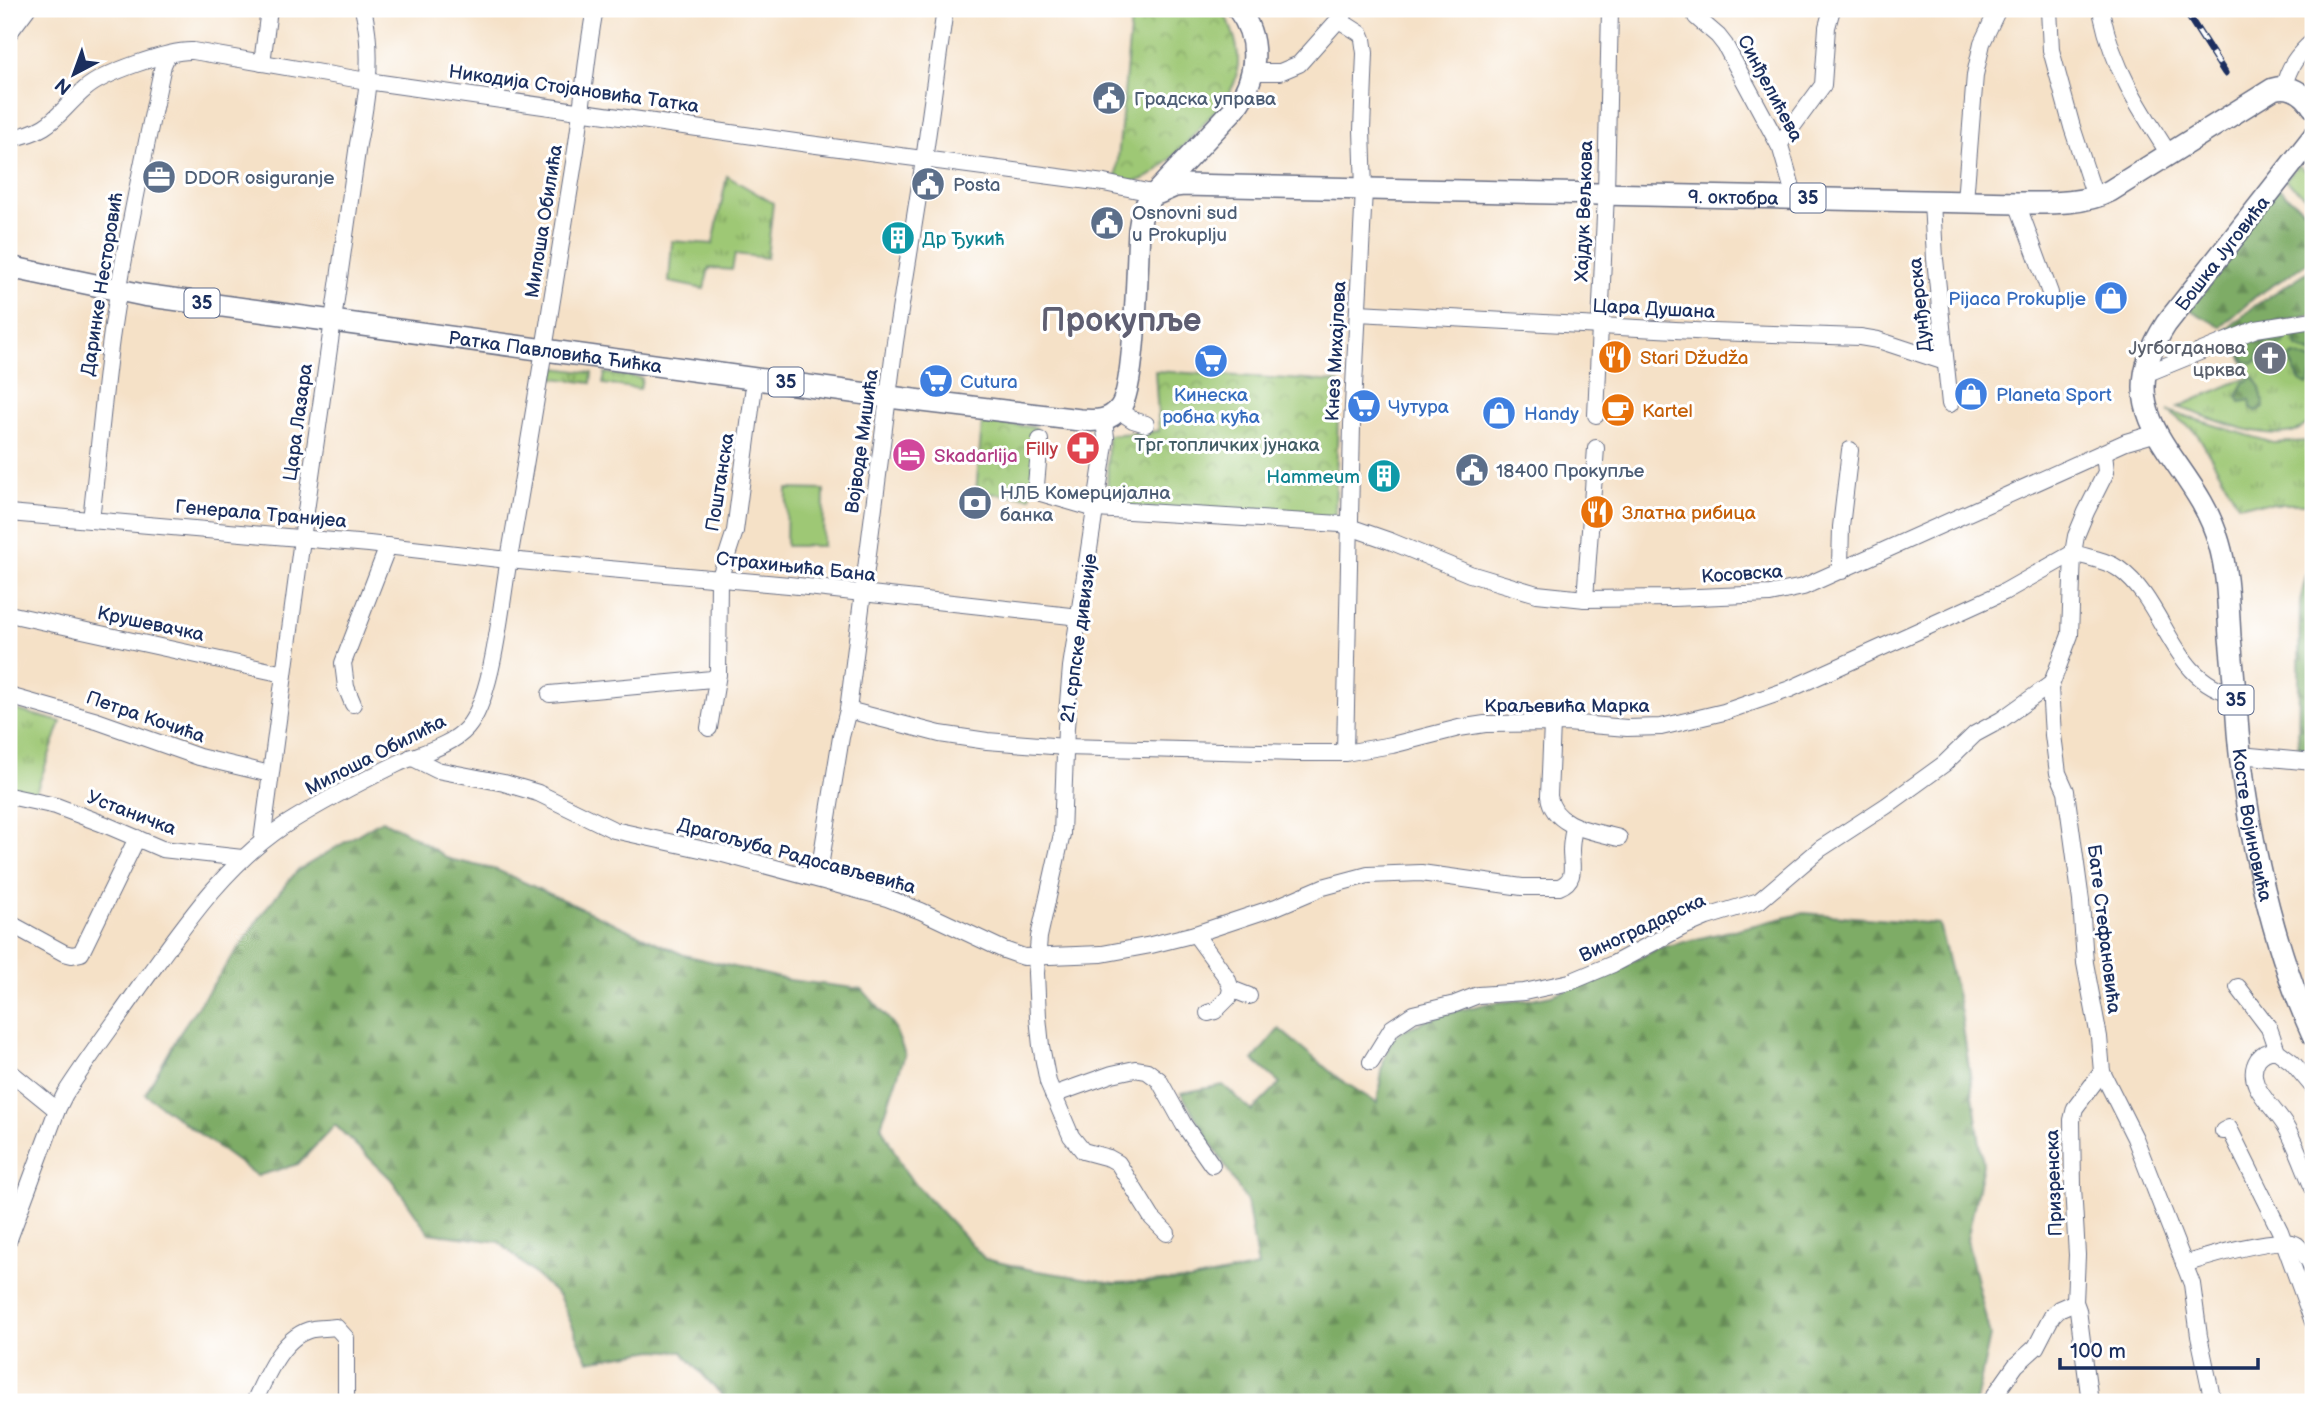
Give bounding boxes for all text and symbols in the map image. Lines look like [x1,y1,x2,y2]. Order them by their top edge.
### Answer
street label: Синђелићева [1732,31,1807,146]
north arrow [38,38,108,108]
street label: Никодија Стојановића Татка [447,61,701,118]
text: N [51,72,77,99]
public building icon: Градска управа [1090,79,1128,117]
place label: Градска управа [1134,88,1276,111]
street label: Хајдук Вељкова [1571,140,1598,282]
street label: Милоша Обилића [521,143,568,300]
office icon: DDOR osiguranje [140,158,178,196]
public building icon: Posta [909,165,947,203]
place label: DDOR osiguranje [184,167,335,190]
place label: Posta [953,174,1000,197]
road number: 35 [1790,183,1826,212]
street label: 9. октобра [1688,186,1779,211]
street label: Даринке Несторовић [77,191,128,378]
street label: Бошка Југовића [2171,192,2275,316]
place label: Osnovni sud u Prokuplju [1132,202,1238,247]
public building icon: Osnovni sud u Prokuplju [1088,204,1126,242]
building icon: Др Ђукић [879,219,917,257]
place label: Др Ђукић [922,228,1004,251]
street label: Дунђерска [1904,256,1937,353]
shop icon: Pijaca Prokuplje [2092,279,2130,317]
street label: Кнез Михајлова [1321,280,1352,422]
road number: 35 [184,288,220,318]
place label: Pijaca Prokuplje [1948,288,2086,311]
street label: Цара Душана [1592,295,1716,324]
district label: Прокупље [1041,301,1201,341]
street label: Ратка Павловића Ћићка [447,327,663,379]
place label: Југбогданова црква [2128,337,2246,382]
restaurant icon: Stari Džudža [1596,338,1634,376]
church icon: Југбогданова црква [2251,339,2289,377]
supermarket icon: Кинеска робна кућа [1192,342,1230,380]
place label: Stari Džudža [1640,347,1749,370]
street label: Цара Лазара [279,362,318,482]
supermarket icon: Cutura [917,362,955,400]
road number: 35 [768,368,804,396]
street label: Војводе Мишића [841,368,884,515]
place label: Cutura [960,371,1018,394]
shop icon: Planeta Sport [1952,375,1990,413]
place label: Кинеска робна кућа [1162,384,1260,429]
place label: Planeta Sport [1996,384,2112,407]
supermarket icon: Чутура [1345,387,1383,425]
cafe icon: Kartel [1599,391,1637,429]
shop icon: Handy [1480,394,1518,432]
place label: Чутура [1388,396,1449,419]
place label: Kartel [1642,400,1693,423]
place label: Handy [1524,403,1579,426]
pharmacy icon: Filly [1064,429,1102,467]
street label: Поштанска [701,431,740,533]
park label: Трг топличких јунака [1134,434,1320,457]
hotel icon: Skadarlija [890,436,928,474]
place label: Filly [1025,438,1058,461]
place label: Skadarlija [934,445,1018,468]
public building icon: 18400 Прокупље [1453,451,1491,489]
building icon: Hammeum [1365,457,1403,495]
place label: 18400 Прокупље [1496,460,1645,483]
place label: Hammeum [1266,466,1360,489]
place label: НЛБ Комерцијална банка [1000,482,1171,527]
bank icon: НЛБ Комерцијална банка [956,484,994,522]
restaurant icon: Златна рибица [1578,493,1616,531]
street label: Генерала Транијеа [174,496,348,533]
place label: Златна рибица [1622,502,1756,525]
street label: Страхињића Бана [715,548,877,587]
street label: 21. српске дивизије [1056,552,1103,724]
street label: Косовска [1701,560,1784,589]
street label: Крушевачка [95,602,206,647]
street label: Петра Кочића [83,686,208,748]
road number: 35 [2218,686,2254,714]
street label: Краљевића Марка [1484,695,1650,718]
street label: Милоша Обилића [301,710,450,801]
street label: Косте Војиновића [2227,747,2277,904]
street label: Устаничка [84,786,179,841]
street label: Драгољуба Радосављевића [675,814,918,899]
street label: Бате Стефановића [2082,843,2125,1015]
street label: Виноградарска [1576,889,1709,968]
street label: Призренска [2041,1129,2068,1237]
scale bar [2060,1327,2257,1371]
text: 100 m [2070,1339,2126,1364]

